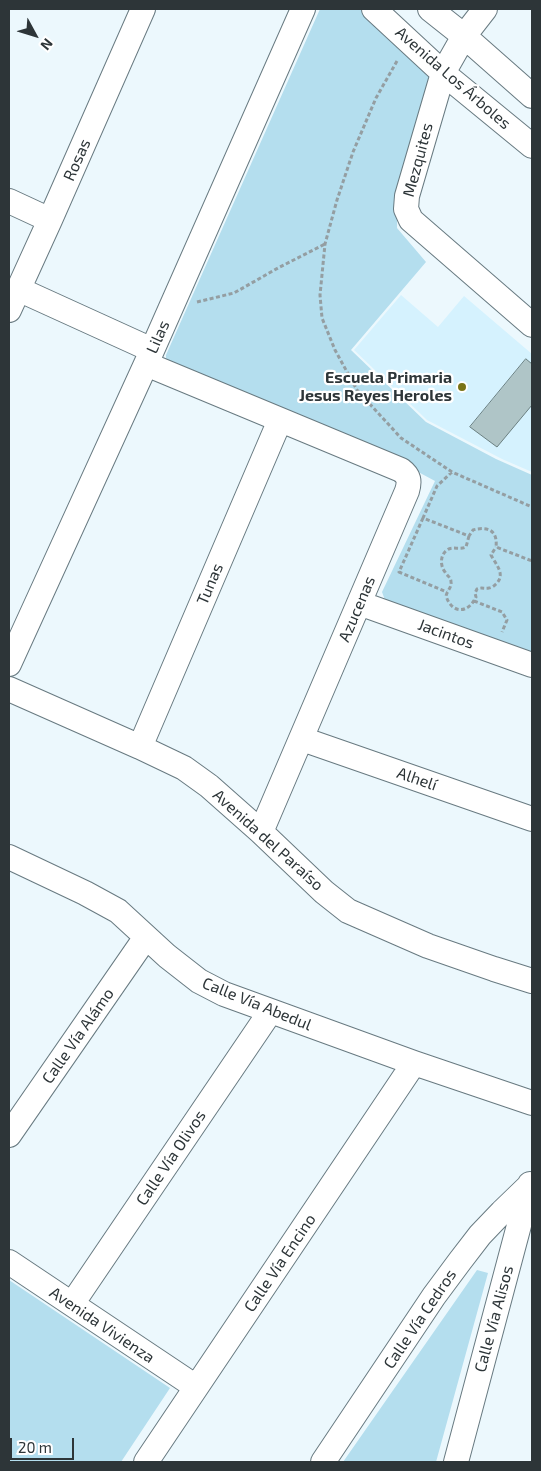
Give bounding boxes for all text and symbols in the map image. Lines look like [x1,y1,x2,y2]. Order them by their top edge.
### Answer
north arrow [10,10,60,60]
street label: Avenida Los Árboles [391,23,515,133]
text: N [37,35,57,54]
street label: Mezquites [399,121,437,199]
street label: Rosas [59,136,95,184]
street label: Lilas [142,318,174,356]
place label: Escuela Primaria Jesus Reyes Heroles [299,368,452,406]
marker: Escuela Primaria Jesus Reyes Heroles [456,381,468,393]
street label: Tunas [193,560,227,608]
street label: Azucenas [335,573,379,645]
street label: Jacintos [415,615,477,653]
street label: Alhelí [394,763,440,795]
street label: Avenida del Paraíso [209,785,327,895]
street label: Calle Vía Abedul [199,973,315,1035]
street label: Calle Vía Alámo [38,985,118,1087]
street label: Calle Vía Olivos [132,1107,210,1209]
street label: Calle Vía Encino [240,1210,320,1316]
street label: Calle Vía Alisos [471,1264,517,1374]
street label: Calle Vía Cedros [380,1266,460,1372]
street label: Avenida Vivienza [46,1283,158,1367]
scale bar [12,1428,76,1460]
text: 20 m [18,1438,52,1456]

